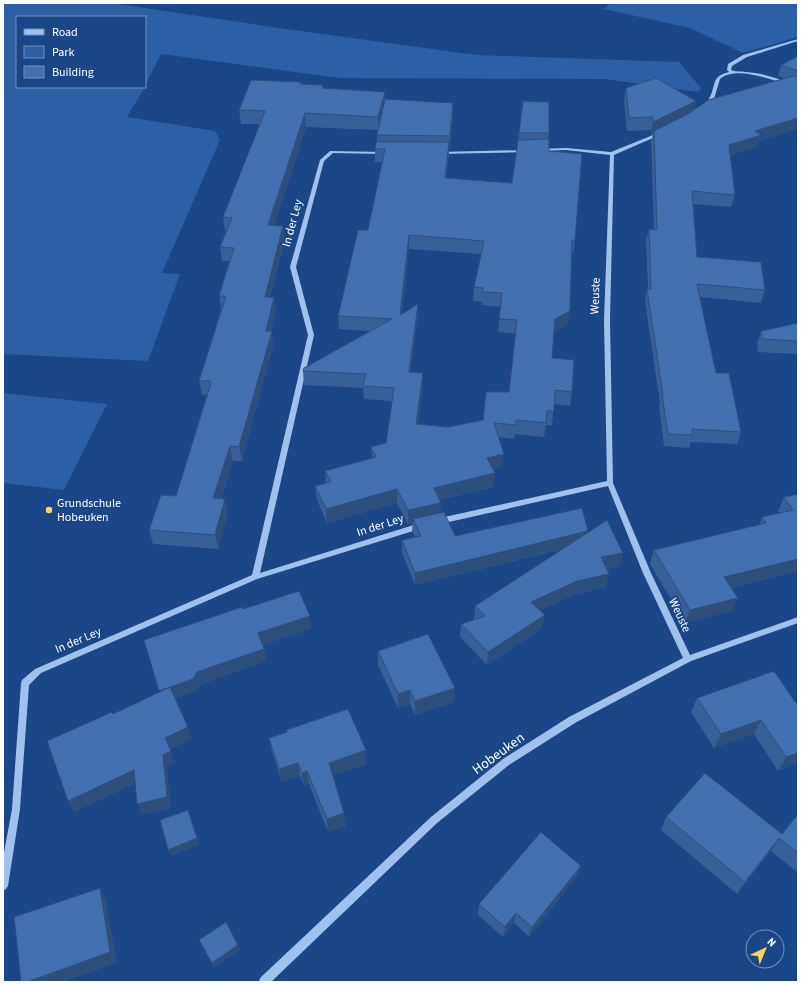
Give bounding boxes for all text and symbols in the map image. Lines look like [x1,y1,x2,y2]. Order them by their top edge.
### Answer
legend [16,16,146,88]
text: Road [52,24,78,41]
text: Park [52,44,74,61]
text: Building [52,64,94,81]
street label: In der Ley [278,197,307,249]
street label: Weuste [586,277,605,315]
place label: Grundschule Hobeuken [57,495,121,526]
marker: Grundschule Hobeuken [44,505,54,515]
street label: In der Ley [354,510,406,541]
street label: Weuste [664,595,695,635]
street label: In der Ley [53,623,104,658]
street label: Hobeuken [468,728,529,780]
north arrow [745,929,785,969]
text: N [764,934,779,950]

